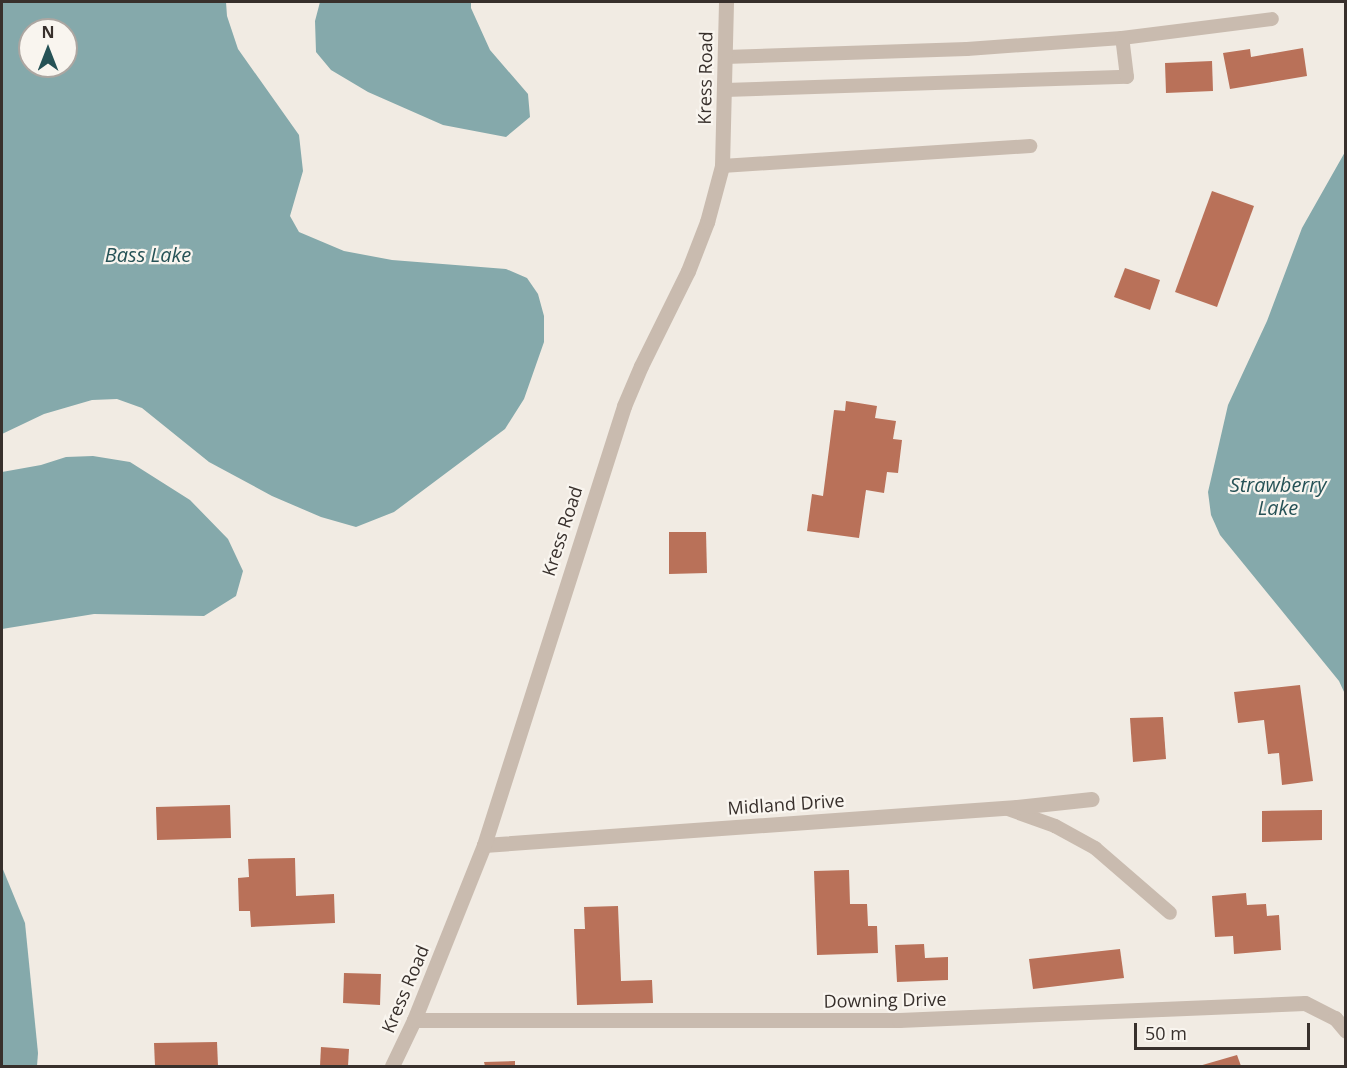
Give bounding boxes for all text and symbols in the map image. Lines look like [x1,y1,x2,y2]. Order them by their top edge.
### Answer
north arrow [18,18,78,78]
text: N [41,21,55,43]
street label: Kress Road [693,31,717,125]
water label: Bass Lake [105,242,191,266]
water label: Strawberry Lake [1230,472,1326,519]
street label: Kress Road [537,483,587,579]
street label: Midland Drive [727,789,845,819]
street label: Kress Road [377,942,433,1036]
street label: Downing Drive [823,988,947,1012]
scale bar [1137,1011,1312,1049]
text: 50 m [1145,1021,1187,1045]

